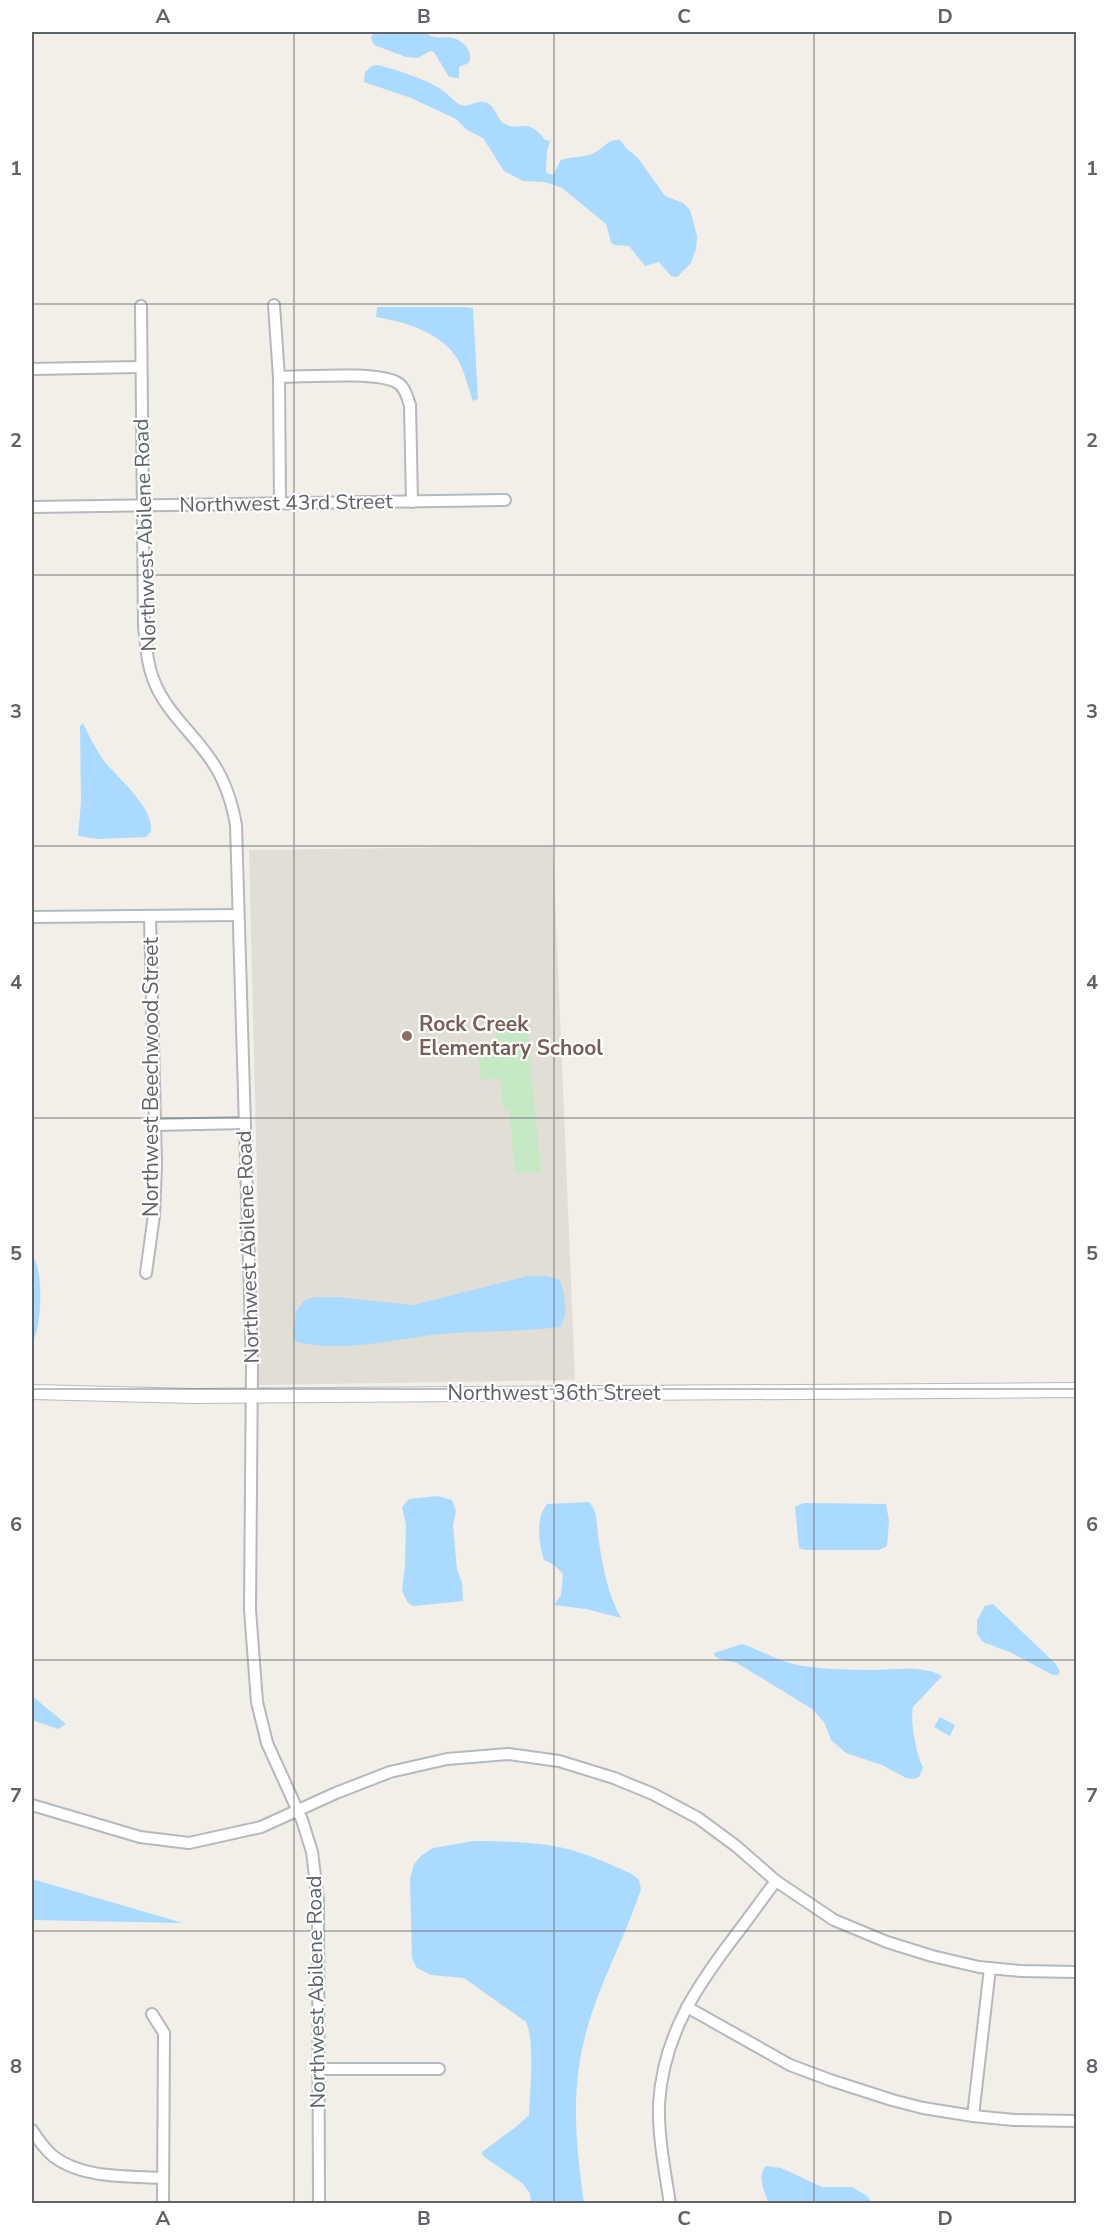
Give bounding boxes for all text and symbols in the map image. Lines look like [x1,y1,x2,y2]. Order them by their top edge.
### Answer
text: A [156,3,171,30]
text: B [417,3,431,30]
text: C [677,3,691,30]
text: D [937,3,953,30]
text: 1 [10,155,22,182]
text: 1 [1086,155,1098,182]
street label: Northwest Abilene Road [127,418,163,652]
text: 2 [10,427,22,454]
text: 2 [1086,427,1098,454]
street label: Northwest 43rd Street [179,487,394,519]
text: 3 [10,698,22,725]
text: 3 [1086,698,1098,725]
street label: Northwest Beechwood Street [137,936,165,1217]
text: 4 [10,969,22,996]
text: 4 [1086,969,1098,996]
place label: Rock Creek Elementary School [419,1010,603,1062]
marker: Rock Creek Elementary School [400,1029,414,1043]
street label: Northwest Abilene Road [230,1130,266,1364]
text: 5 [10,1240,22,1267]
text: 5 [1086,1240,1098,1267]
street label: Northwest 36th Street [447,1379,661,1407]
text: 6 [10,1511,22,1538]
text: 6 [1086,1511,1098,1538]
text: 7 [10,1782,22,1809]
text: 7 [1086,1782,1098,1809]
street label: Northwest Abilene Road [300,1875,332,2109]
text: 8 [10,2053,22,2080]
text: 8 [1086,2053,1098,2080]
text: A [156,2205,171,2232]
text: B [417,2205,431,2232]
text: C [677,2205,691,2232]
text: D [937,2205,953,2232]

